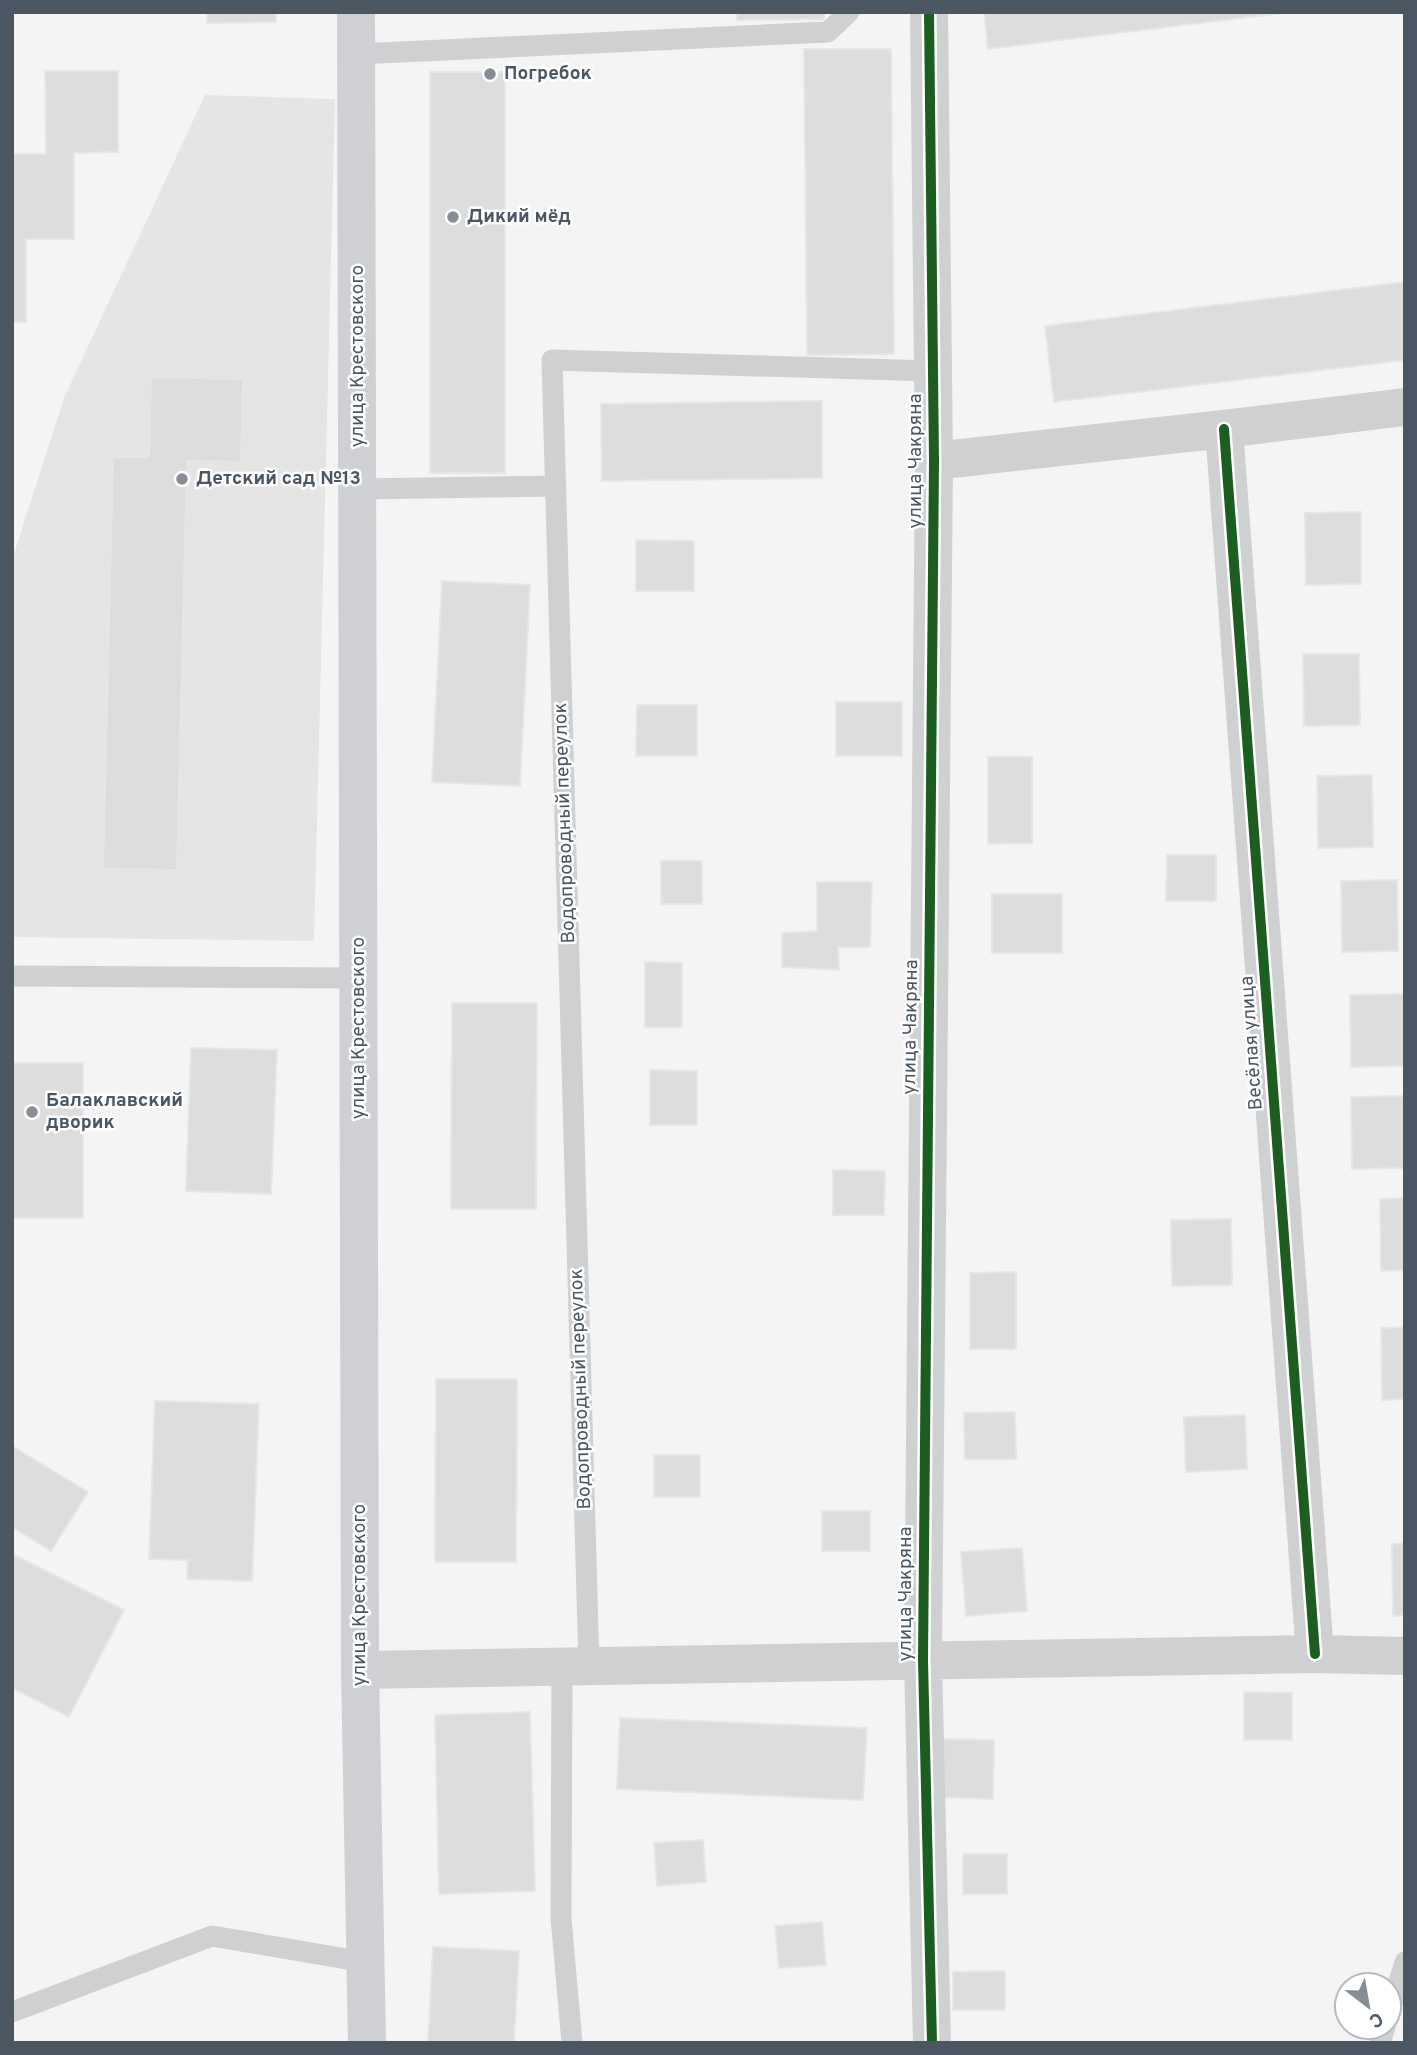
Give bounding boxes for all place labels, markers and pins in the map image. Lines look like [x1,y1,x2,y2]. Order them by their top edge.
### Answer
place label: Погребок [504,62,592,86]
marker: Погребок [482,66,498,82]
place label: Дикий мёд [467,205,571,229]
marker: Дикий мёд [445,209,461,225]
place label: Детский сад №13 [196,467,361,491]
marker: Детский сад №13 [174,471,190,487]
place label: Балаклавский дворик [46,1089,183,1135]
marker: Балаклавский дворик [24,1104,40,1120]

